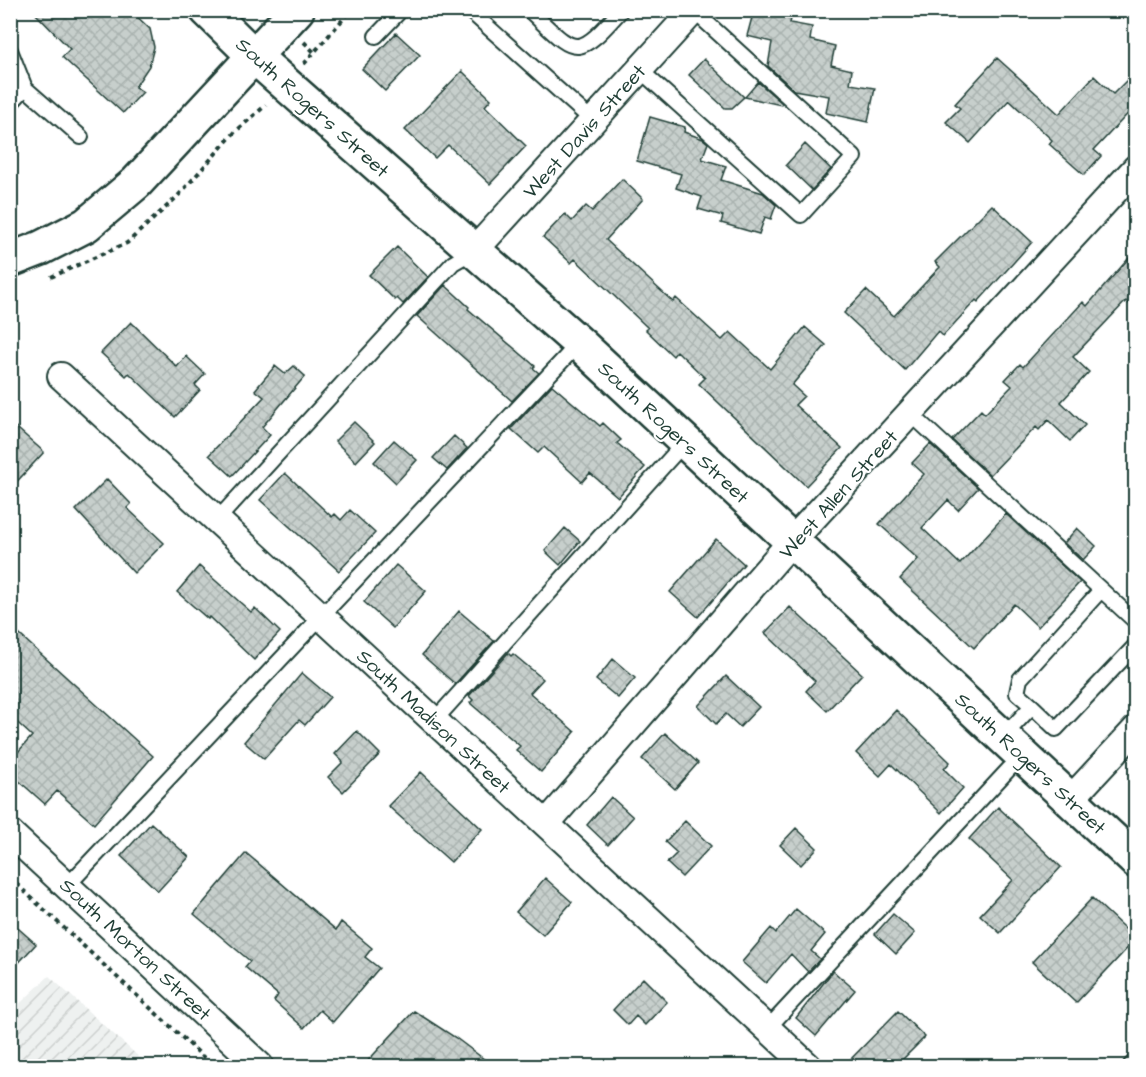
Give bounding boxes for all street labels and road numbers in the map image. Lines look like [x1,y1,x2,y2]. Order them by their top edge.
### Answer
street label: South Rogers Street [229,31,395,185]
street label: West Davis Street [517,58,653,205]
street label: South Rogers Street [591,355,755,511]
street label: West Allen Street [773,424,904,565]
street label: South Madison Street [350,643,516,801]
street label: South Rogers Street [948,686,1112,842]
street label: South Morton Street [53,872,217,1028]

